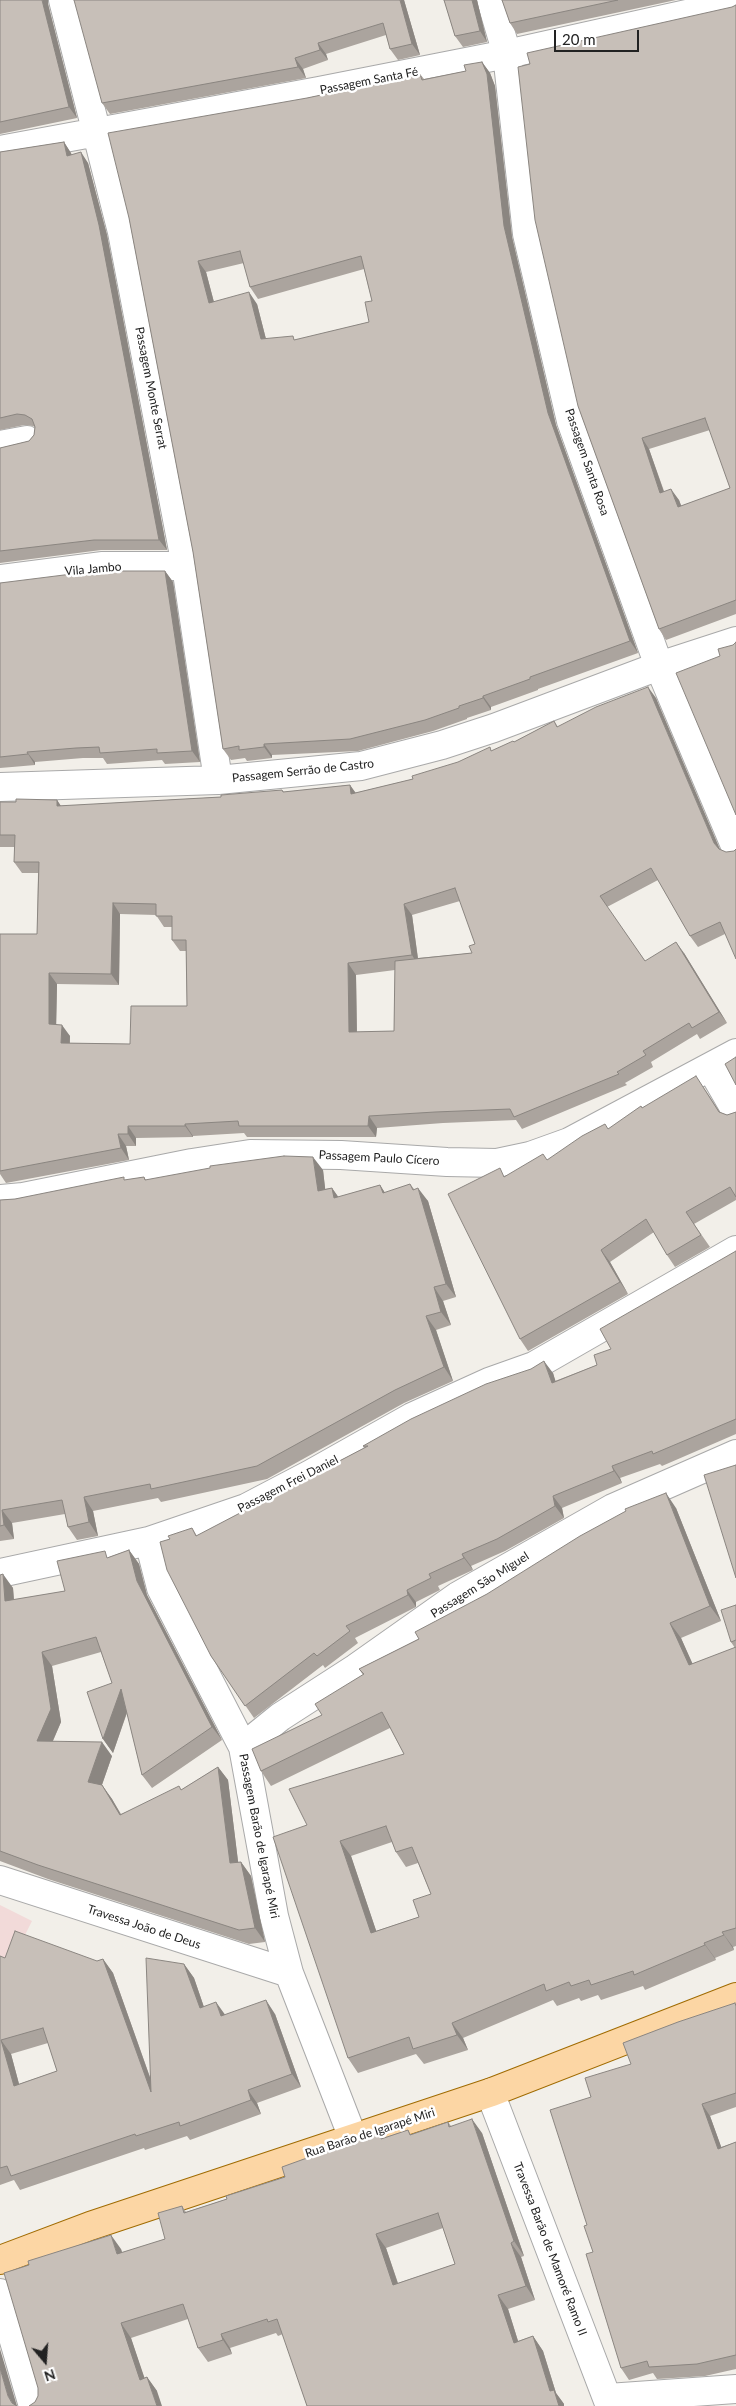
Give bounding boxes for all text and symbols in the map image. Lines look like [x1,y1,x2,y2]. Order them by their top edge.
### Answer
scale bar [556,20,641,52]
text: 20 m [562,30,596,48]
street label: Passagem Santa Fé [319,64,419,98]
street label: Passagem Monte Serrat [132,326,170,450]
street label: Passagem Santa Rosa [562,407,612,517]
street label: Vila Jambo [64,559,122,579]
street label: Passagem Serrão de Castro [231,756,375,786]
street label: Passagem Paulo Cícero [318,1148,440,1168]
street label: Passagem Frei Daniel [235,1452,341,1516]
street label: Passagem São Miguel [428,1549,532,1621]
street label: Passagem Barão de Igarapé Miri [236,1752,282,1920]
street label: Travessa João de Deus [85,1902,203,1952]
street label: Rua Barão de Igarapé Miri [303,2105,437,2161]
street label: Travessa Barão de Mamoré Ramo II [510,2160,590,2338]
north arrow [20,2336,70,2386]
text: N [42,2366,58,2385]

